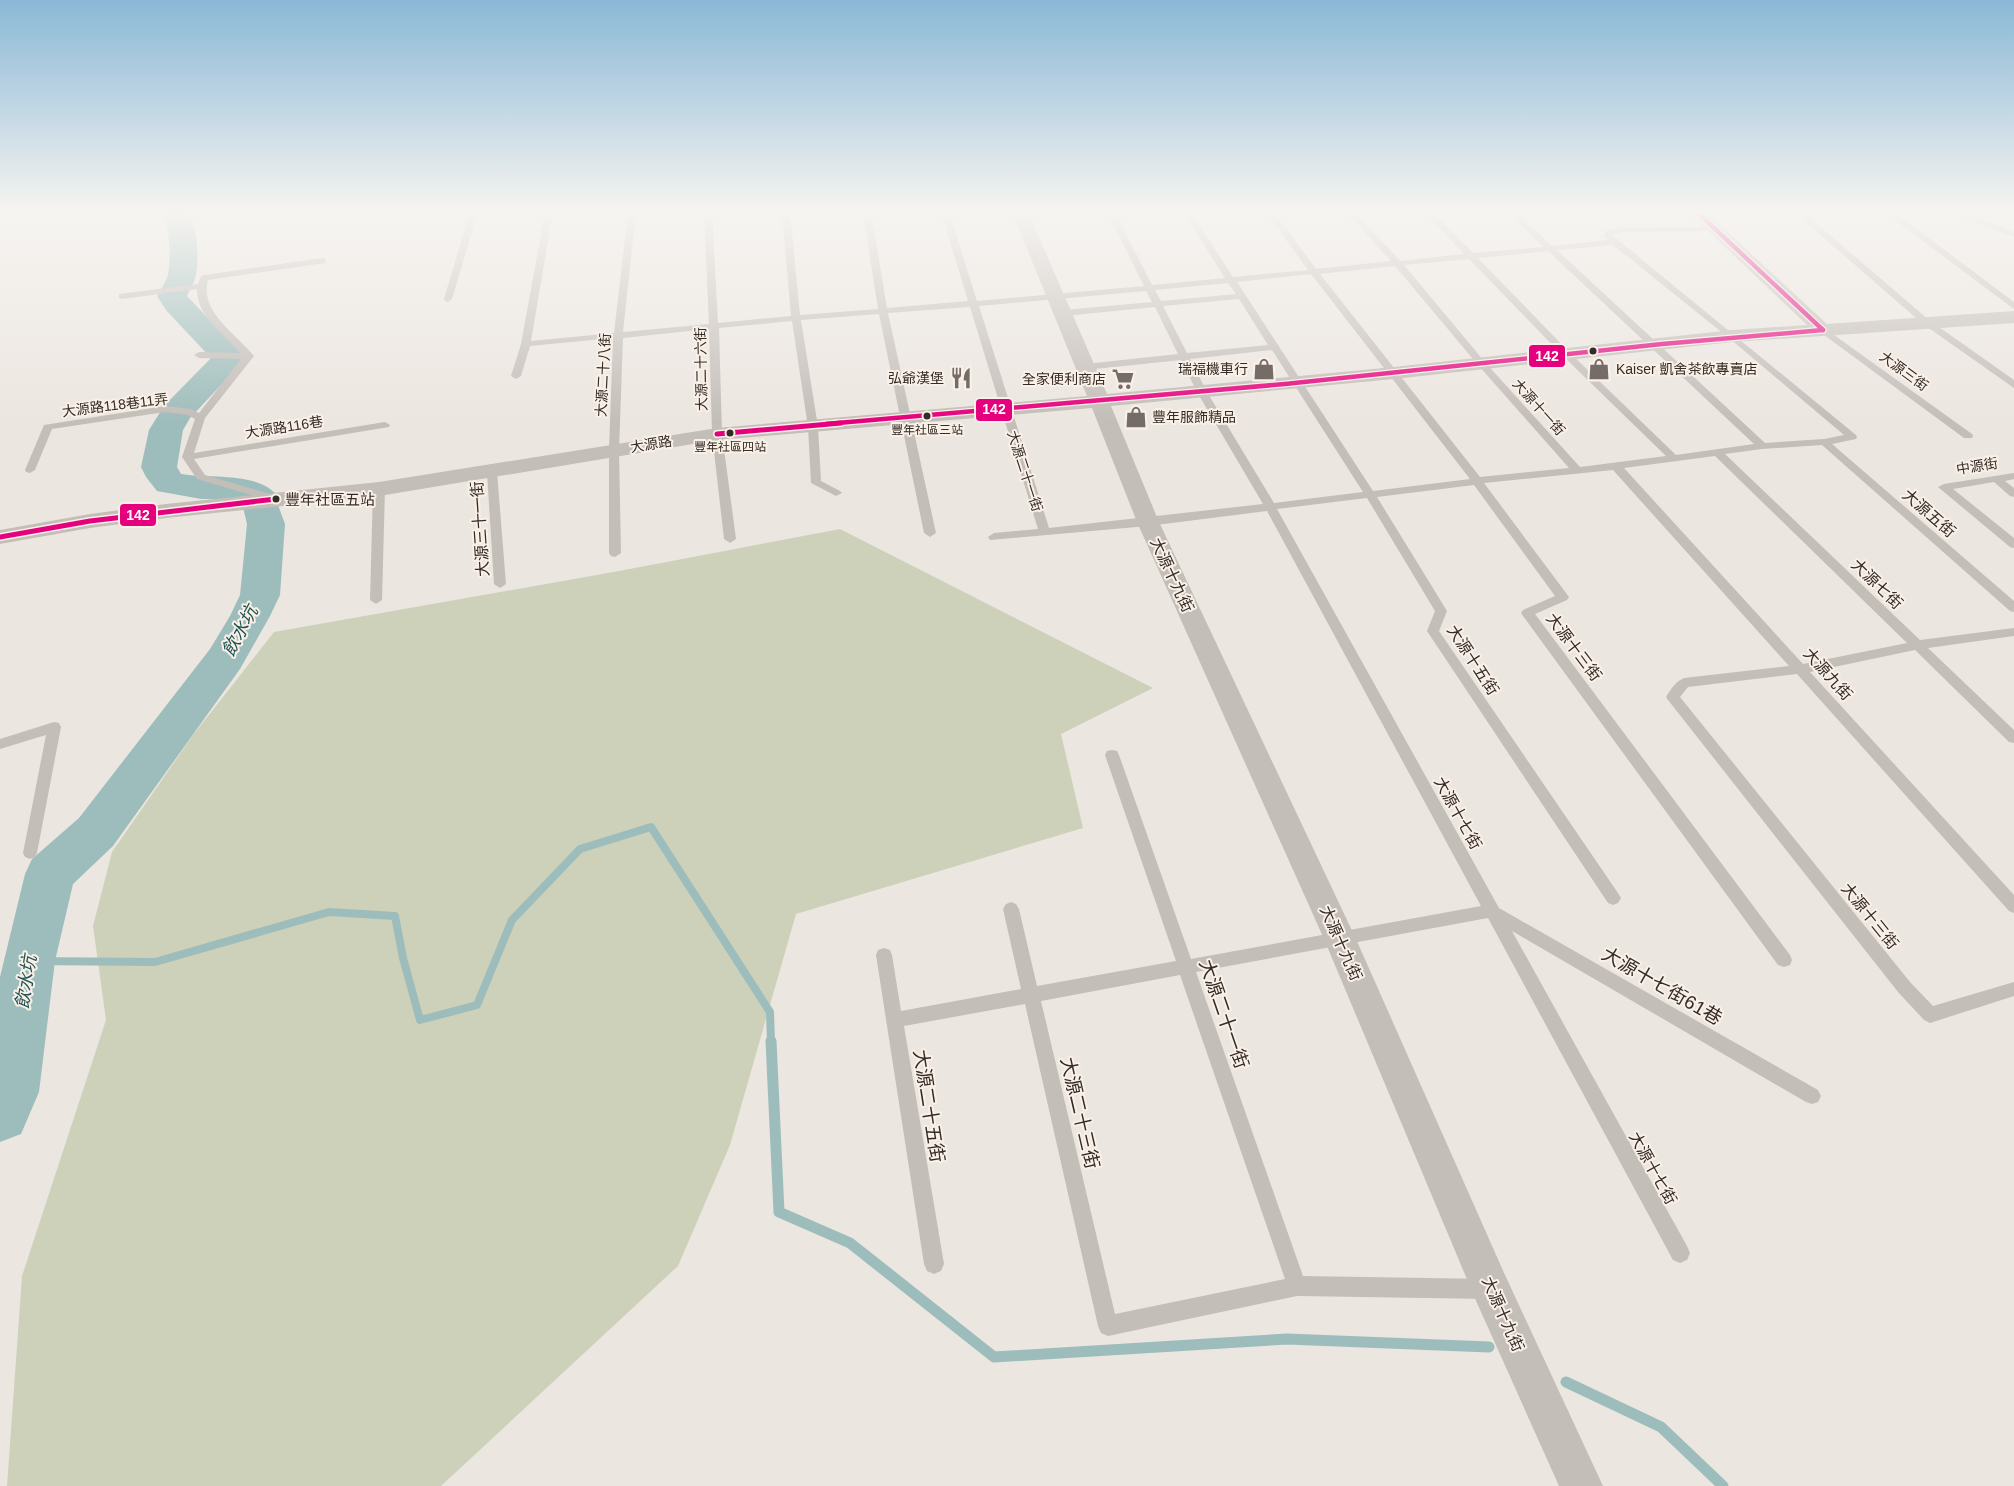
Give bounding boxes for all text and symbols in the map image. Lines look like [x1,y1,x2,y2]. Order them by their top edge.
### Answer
street label: 大源二十六街 [692,327,710,411]
street label: 大源二十八街 [593,333,613,417]
line badge: 142 [1528,344,1566,368]
unlabelled marker [1588,346,1598,356]
text: 142 [1535,348,1559,364]
street label: 大源三街 [1877,348,1931,394]
shop icon: 瑞福機車行 [1251,356,1277,382]
shop icon: Kaiser 凱舍茶飲專賣店 [1586,356,1612,382]
place label: 瑞福機車行 [1178,361,1248,377]
place label: Kaiser 凱舍茶飲專賣店 [1616,361,1758,377]
restaurant icon: 弘爺漢堡 [948,365,974,391]
supermarket icon: 全家便利商店 [1110,366,1136,392]
place label: 弘爺漢堡 [888,370,944,386]
place label: 全家便利商店 [1022,371,1106,387]
street label: 大源十一街 [1510,376,1568,438]
street label: 大源路118巷11弄 [61,391,169,419]
line badge: 142 [975,398,1013,422]
text: 142 [982,401,1006,417]
shop icon: 豐年服飾精品 [1123,404,1149,430]
place label: 豐年服飾精品 [1152,409,1236,425]
marker: 豐年社區三站 [922,411,932,421]
street label: 大源路116巷 [244,413,324,441]
place label: 豐年社區三站 [891,423,963,437]
marker: 豐年社區四站 [725,428,735,438]
street label: 大源二十一街 [1004,429,1046,513]
street label: 大源路 [629,433,673,455]
place label: 豐年社區四站 [694,440,766,454]
street label: 中源街 [1955,455,1999,477]
street label: 大源三十一街 [468,481,492,577]
street label: 大源五街 [1899,486,1959,540]
place label: 豐年社區五站 [285,491,375,508]
marker: 豐年社區五站 [271,494,281,504]
line badge: 142 [119,503,157,527]
text: 142 [126,507,150,523]
street label: 大源十九街 [1147,535,1197,615]
street label: 大源七街 [1848,556,1906,612]
water label: 飲水坑 [218,600,263,659]
street label: 大源十三街 [1543,610,1605,684]
street label: 大源十五街 [1444,622,1502,698]
street label: 大源九街 [1800,645,1856,703]
street label: 大源十七街 [1431,774,1485,852]
street label: 大源十三街 [1838,880,1902,952]
street label: 大源十九街 [1317,903,1365,983]
street label: 大源十七街61巷 [1598,943,1726,1029]
water label: 飲水坑 [12,951,41,1010]
street label: 大源二十一街 [1196,957,1252,1071]
street label: 大源二十五街 [910,1048,948,1164]
street label: 大源二十三街 [1057,1055,1103,1171]
street label: 大源十七街 [1626,1129,1680,1207]
street label: 大源十九街 [1479,1274,1527,1354]

